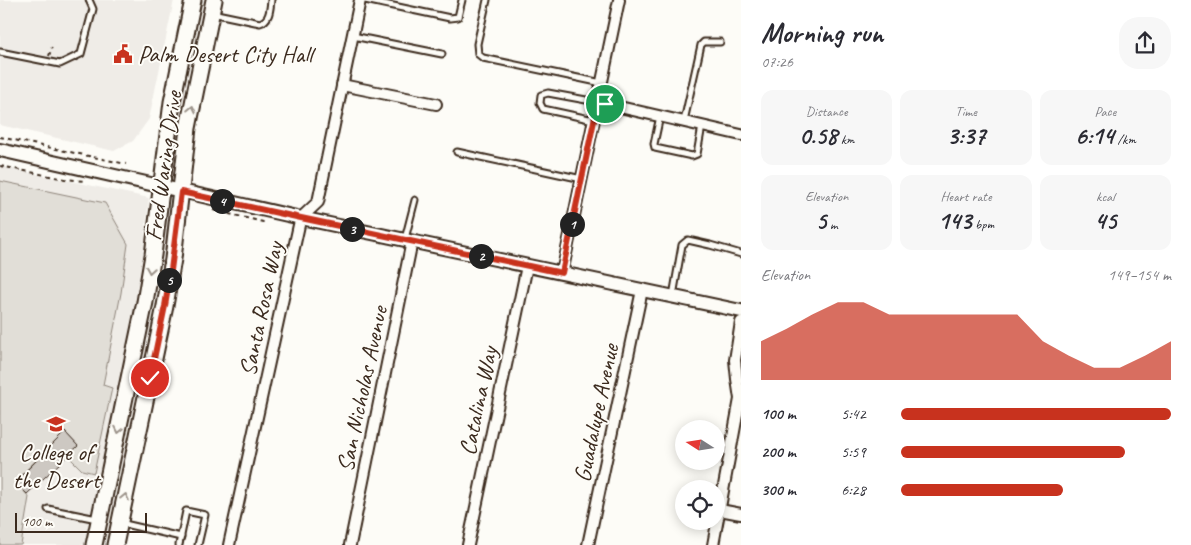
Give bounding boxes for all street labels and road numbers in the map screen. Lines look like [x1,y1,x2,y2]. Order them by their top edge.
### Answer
street label: Fred Waring Drive [138,87,189,243]
street label: Santa Rosa Way [232,238,290,379]
street label: San Nicholas Avenue [330,301,395,474]
street label: Guadalupe Avenue [567,339,626,485]
street label: Catalina Way [452,342,504,458]

